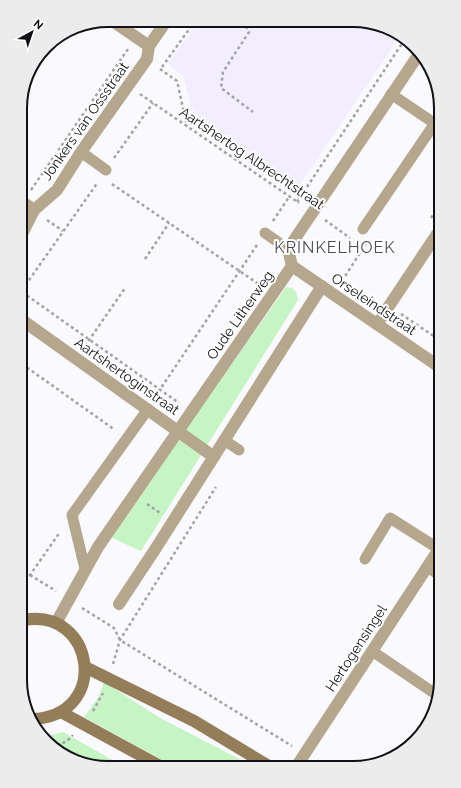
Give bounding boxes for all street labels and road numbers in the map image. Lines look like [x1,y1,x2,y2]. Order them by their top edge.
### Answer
street label: Jonkers van Ossstraat [38,59,132,183]
street label: Aartshertog Albrechtstraat [177,104,328,213]
street label: Oude Litherweg [203,268,277,362]
street label: Orseleindstraat [329,270,420,338]
street label: Aartshertoginstraat [72,334,182,418]
street label: Hertogensingel [322,602,390,694]

